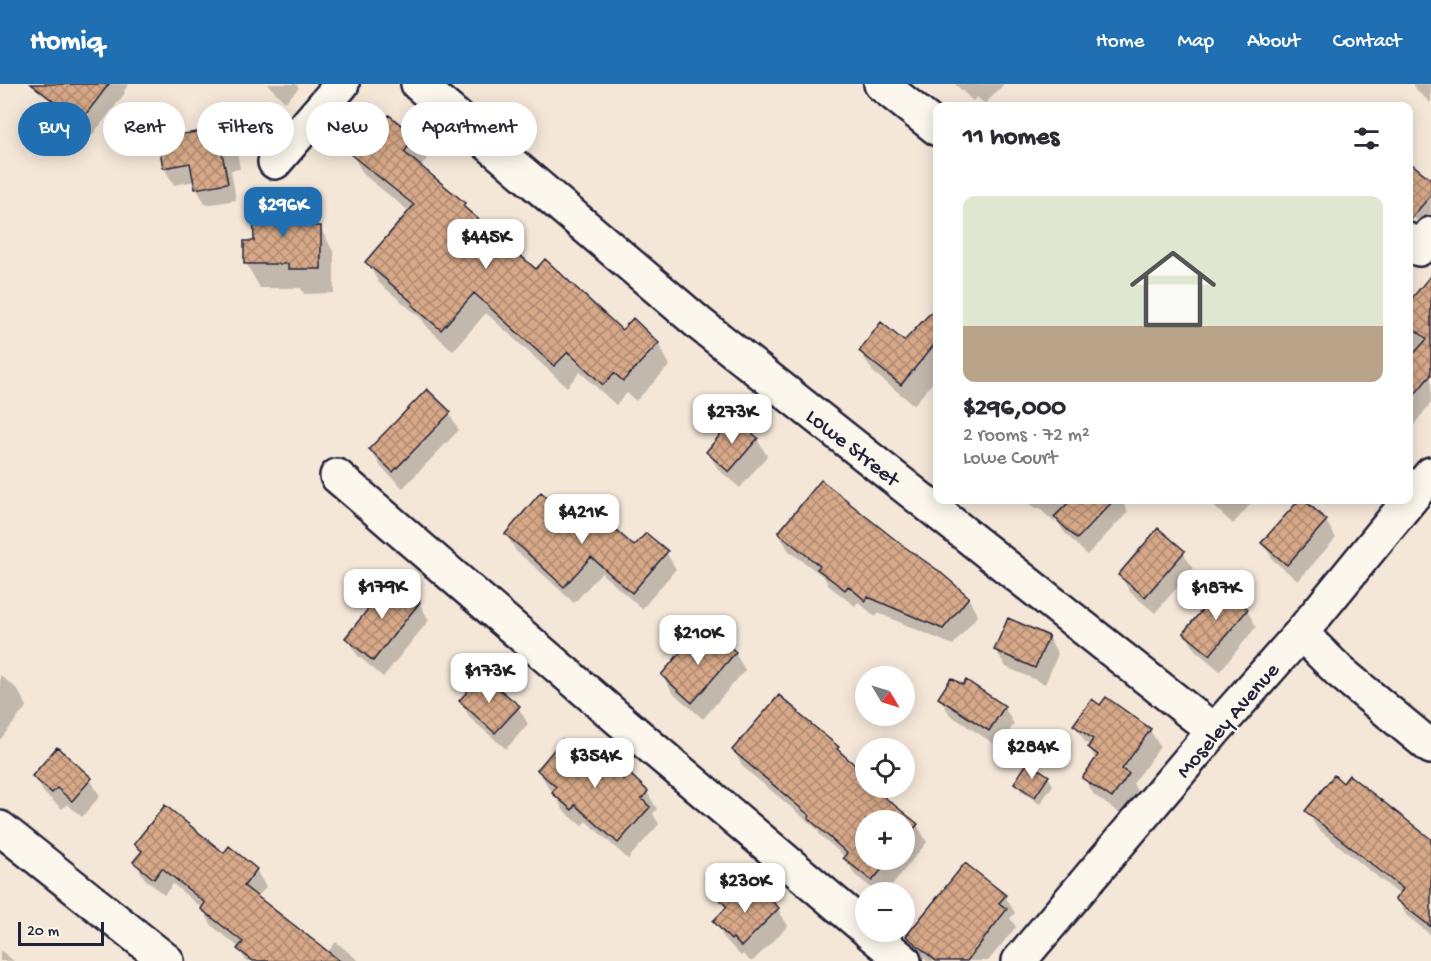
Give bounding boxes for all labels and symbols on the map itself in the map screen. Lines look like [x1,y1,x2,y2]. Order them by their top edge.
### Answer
pin: $296K [241,187,325,238]
pin: $445K [444,219,528,270]
pin: $273K [690,394,774,445]
street label: Lowe Street [799,405,905,495]
pin: $421K [540,494,624,545]
pin: $179K [340,569,424,620]
pin: $187K [1174,570,1258,621]
pin: $210K [656,615,740,666]
pin: $173K [447,653,531,704]
street label: Moseley Avenue [1172,658,1287,785]
north arrow [855,666,915,726]
pin: $284K [990,729,1074,780]
pin: $354K [553,738,637,789]
pin: $230K [703,863,787,914]
scale bar [18,919,104,946]

